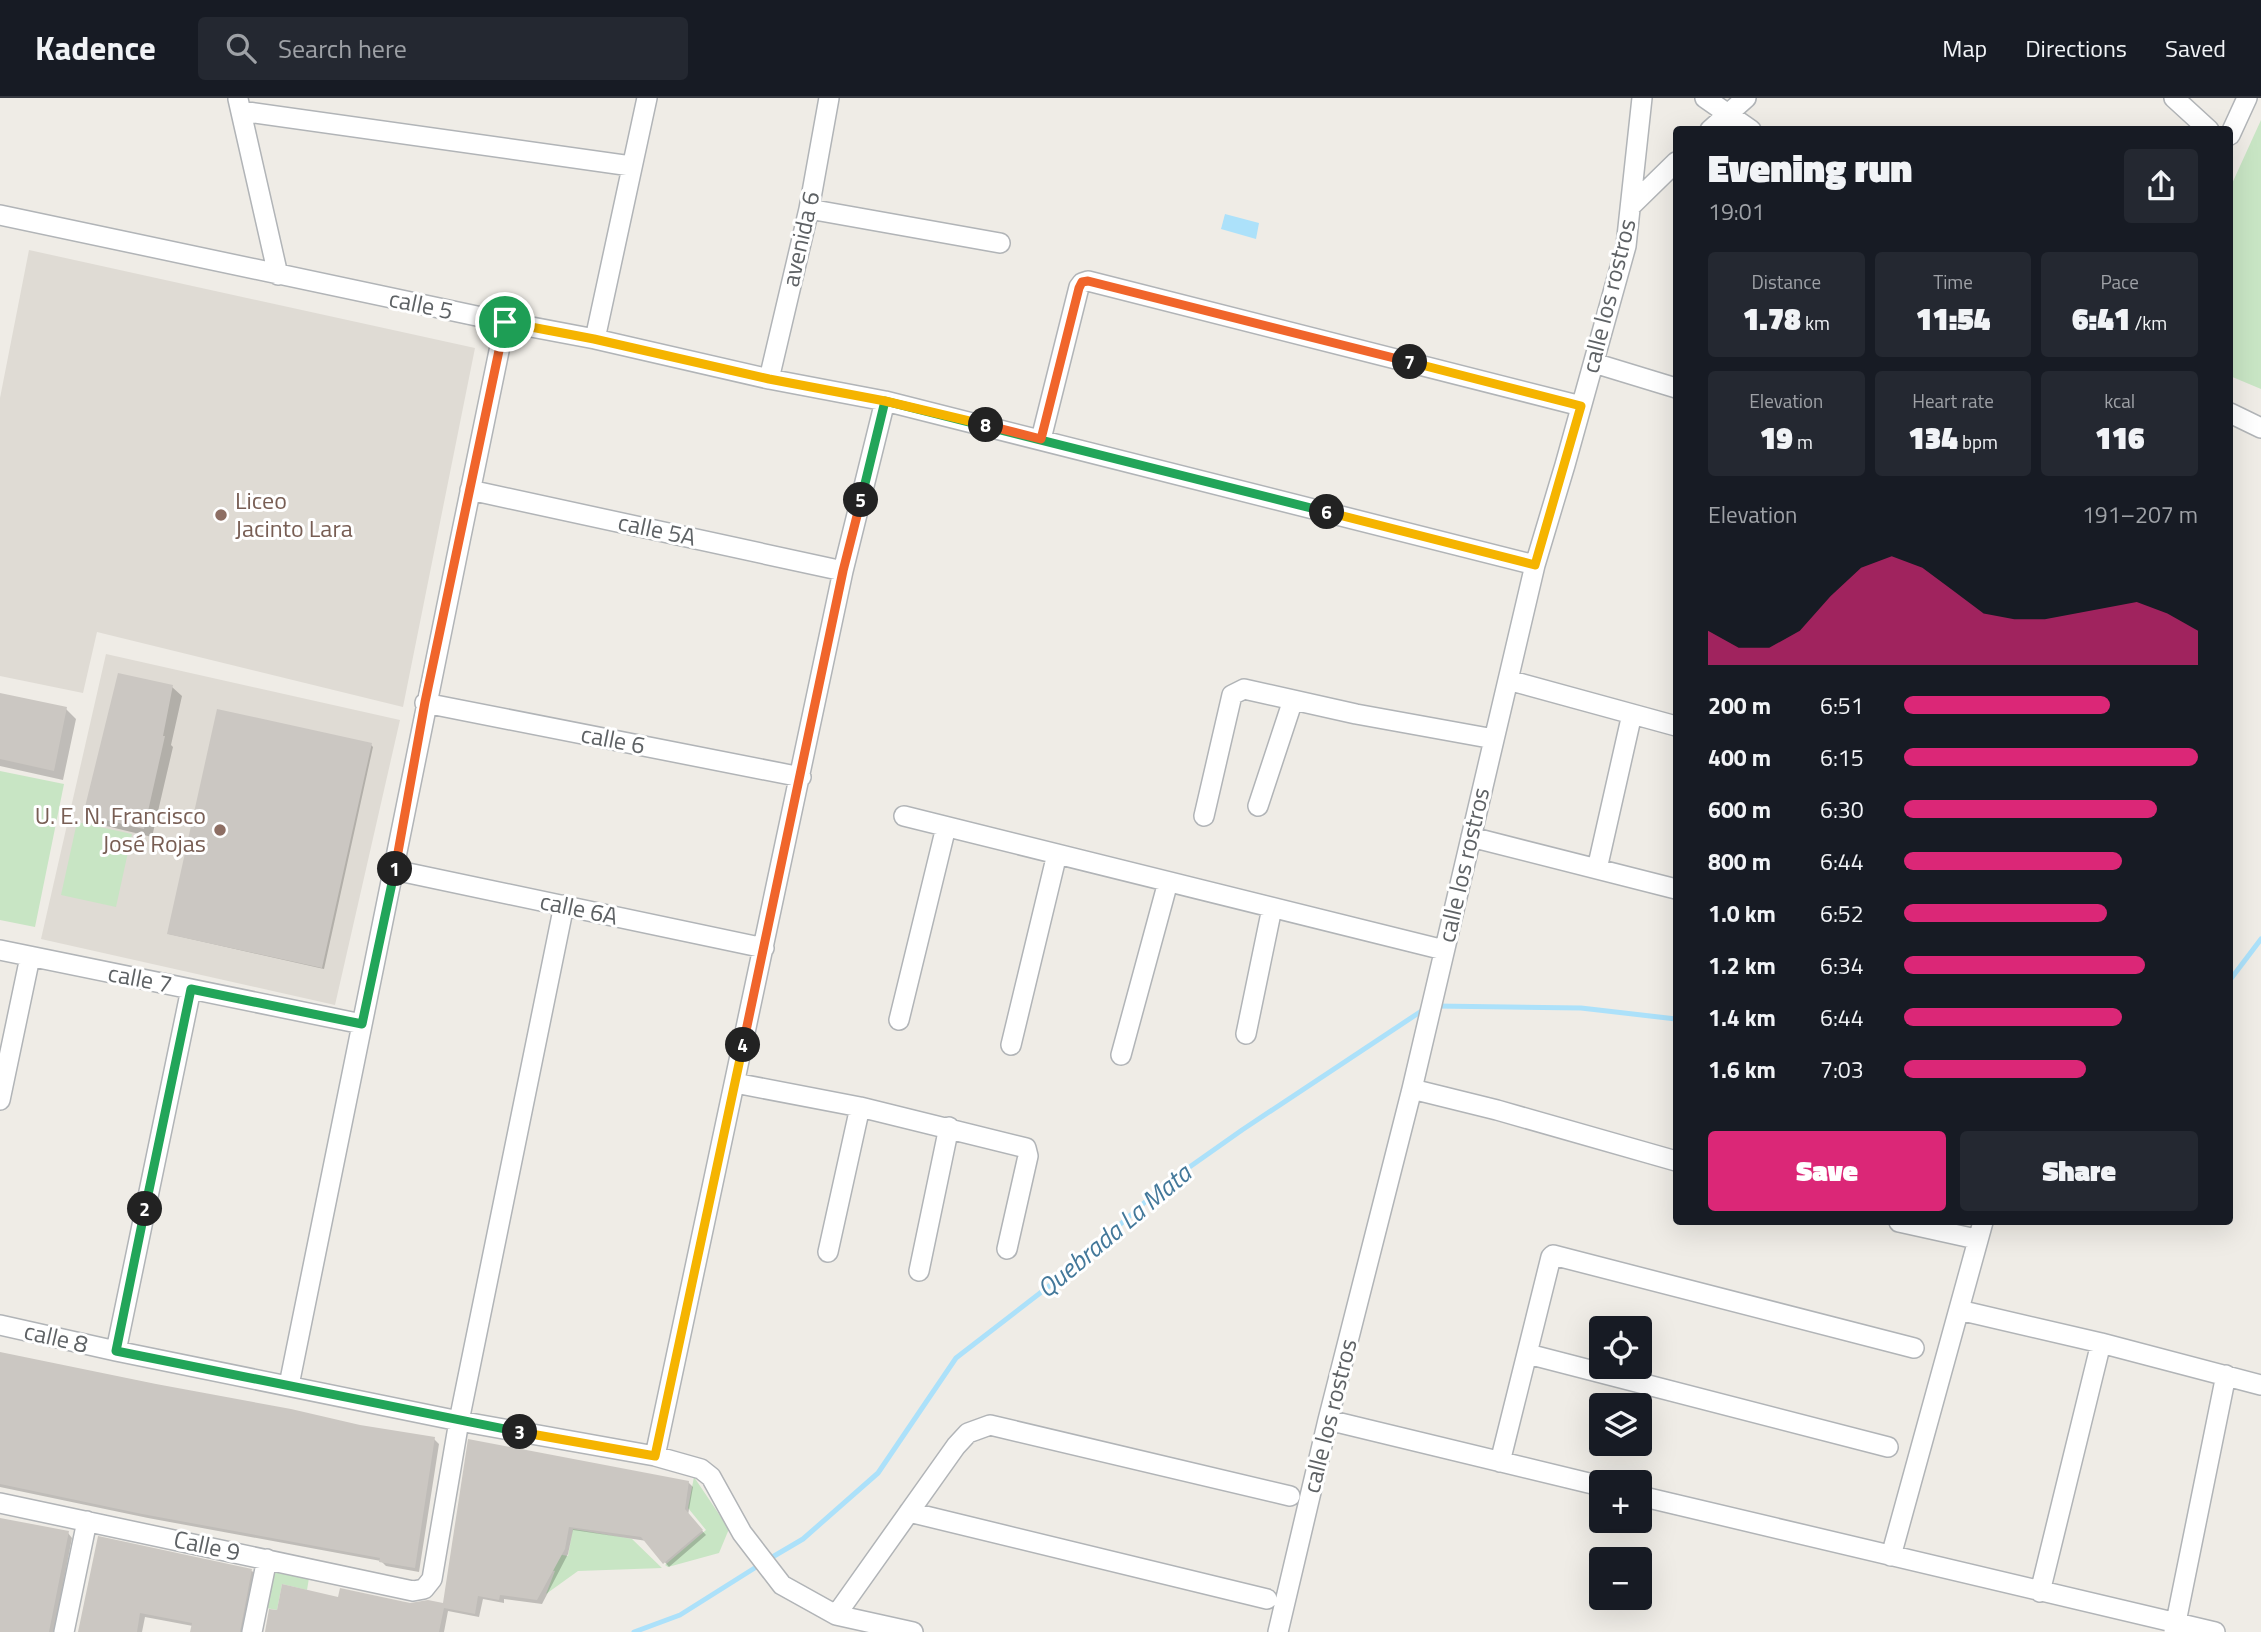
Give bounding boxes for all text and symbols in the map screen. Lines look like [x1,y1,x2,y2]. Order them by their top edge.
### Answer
search box [198,17,688,80]
text: Kadence [35,23,156,73]
icon: search [222,29,260,67]
text: Search here [278,29,407,68]
text: Map [1942,30,1987,66]
text: Directions [2025,30,2127,66]
text: Saved [2165,30,2226,66]
text: Evening run [1708,139,1912,197]
button: share [2124,149,2198,223]
street label: avenida 6 [772,187,828,290]
text: 19:01 [1708,194,1765,229]
street label: calle los rostros [1571,215,1645,377]
text: Distance [1752,267,1821,296]
text: Time [1933,267,1973,296]
text: Pace [2100,267,2139,296]
street label: calle 5 [386,280,456,328]
pin [475,292,535,352]
text: 1.78 [1743,296,1801,342]
text: 11:54 [1916,296,1990,342]
text: 6:41 [2072,296,2130,342]
icon: arrive [486,303,524,341]
text: km [1801,308,1830,337]
text: /km [2130,308,2167,337]
pin: 7 [1392,344,1428,380]
text: 7 [1404,347,1415,376]
text: Elevation [1749,386,1823,415]
text: Heart rate [1912,386,1994,415]
text: kcal [2104,386,2135,415]
pin: 8 [968,408,1004,442]
text: 8 [980,410,991,439]
text: 19 [1760,415,1793,461]
text: 134 [1908,415,1958,461]
text: 116 [2095,415,2144,461]
text: m [1793,427,1813,456]
text: bpm [1958,427,1998,456]
place label: Liceo Jacinto Lara [235,482,353,546]
pin: 5 [844,482,878,518]
text: 5 [855,485,866,514]
pin: 6 [1310,494,1344,530]
text: 6 [1321,497,1332,526]
text: Elevation [1708,497,1797,532]
text: 191–207 m [2082,497,2198,532]
street label: calle 5A [615,503,699,555]
marker: Liceo Jacinto Lara [213,507,229,523]
text: 200 m [1708,688,1771,723]
text: 6:51 [1820,688,1864,723]
street label: calle 6 [578,715,648,763]
text: 400 m [1708,740,1771,775]
text: 6:15 [1820,740,1864,775]
street label: calle los rostros [1428,784,1498,946]
text: 600 m [1708,792,1771,827]
text: 6:30 [1820,792,1864,827]
place label: U. E. N. Francisco José Rojas [35,797,206,861]
marker: U. E. N. Francisco José Rojas [212,822,228,838]
text: 800 m [1708,844,1771,879]
text: 6:44 [1820,844,1864,879]
pin: 1 [378,852,412,886]
text: 1 [389,854,400,883]
street label: calle 6A [537,882,621,934]
text: 1.0 km [1708,896,1776,931]
text: 6:52 [1820,896,1864,931]
text: 1.2 km [1708,948,1776,983]
text: 6:34 [1820,948,1864,983]
street label: calle 7 [105,954,175,1002]
text: 1.4 km [1708,1000,1776,1035]
text: 6:44 [1820,1000,1864,1035]
pin: 4 [726,1028,760,1062]
text: 4 [737,1030,748,1059]
text: 1.6 km [1708,1052,1776,1087]
text: 7:03 [1820,1052,1864,1087]
button: Save [1708,1131,1946,1211]
button: Share [1960,1131,2198,1211]
water label: Quebrada La Mata [1028,1153,1201,1307]
pin: 2 [128,1192,162,1226]
text: 2 [139,1194,150,1223]
street label: calle 8 [21,1312,92,1362]
map controls [1589,1316,1652,1610]
button: locate [1589,1316,1652,1379]
street label: calle los rostros [1292,1335,1366,1497]
button: layers [1589,1393,1652,1456]
pin: 3 [503,1414,538,1450]
text: 3 [514,1417,525,1446]
button: + [1589,1470,1652,1533]
street label: Calle 9 [171,1520,244,1570]
button: − [1589,1547,1652,1610]

